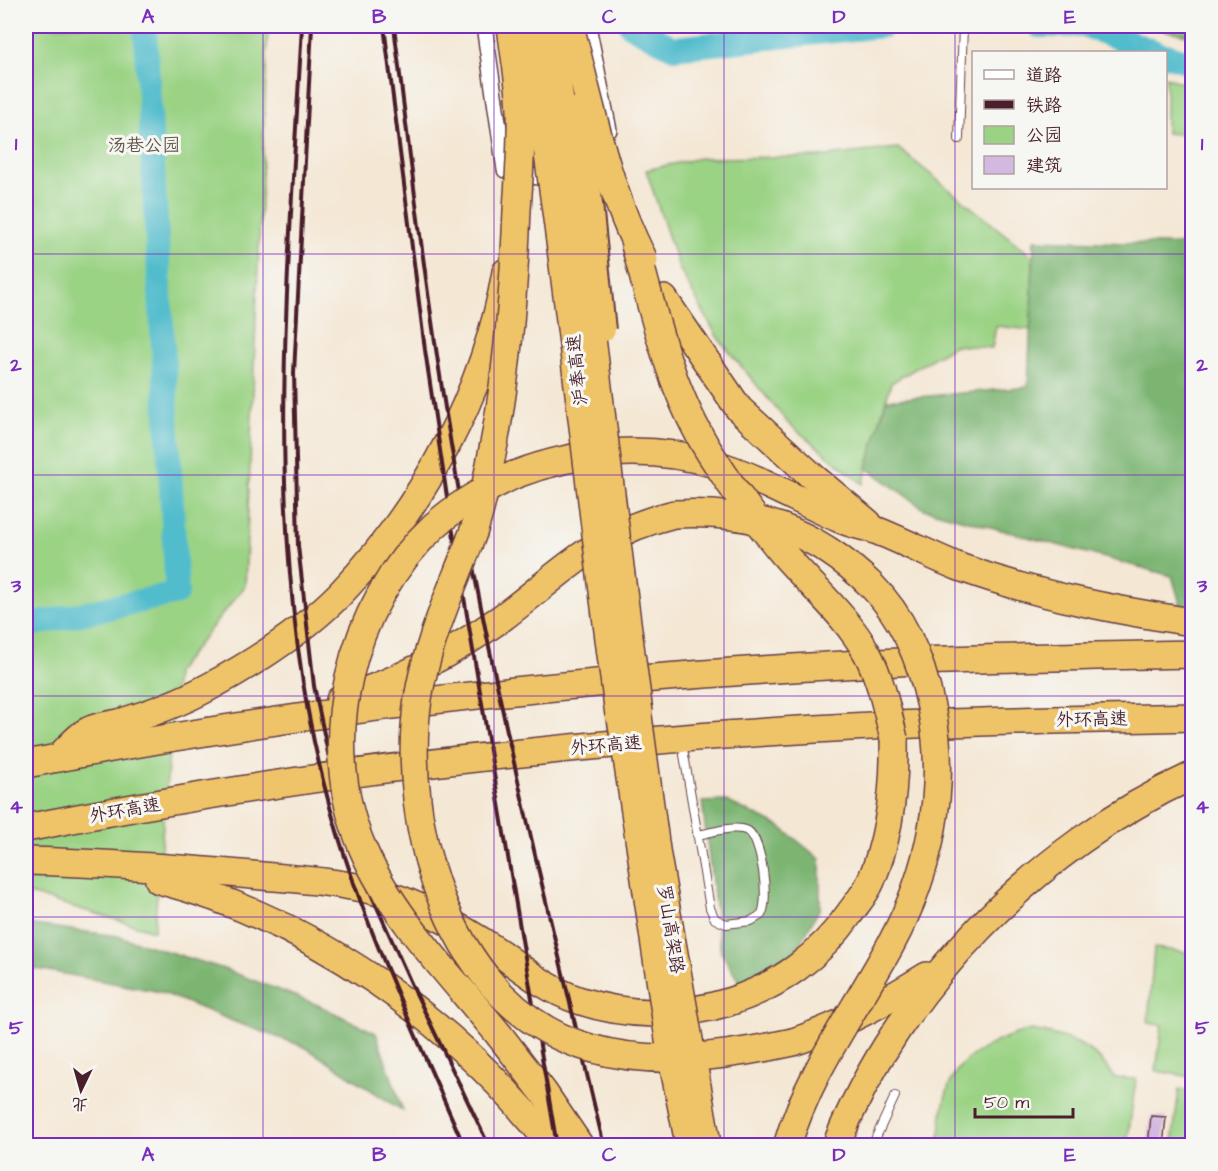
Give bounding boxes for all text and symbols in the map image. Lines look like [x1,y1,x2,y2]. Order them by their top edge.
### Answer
text: A [142,3,155,31]
text: B [372,3,387,31]
text: C [602,3,617,31]
text: D [833,3,846,31]
text: E [1064,3,1076,31]
legend [972,51,1167,189]
text: 道路 [1026,63,1062,88]
text: 铁路 [1026,93,1062,118]
text: 公园 [1026,123,1062,148]
text: 1 [15,130,18,158]
text: 1 [1201,130,1204,158]
park label: 汤巷公园 [108,133,180,158]
text: 建筑 [1026,153,1062,178]
street label: 沪奉高速 [561,333,594,407]
text: 2 [9,351,22,379]
text: 2 [1195,351,1208,379]
text: 3 [10,572,22,600]
text: 3 [1196,572,1208,600]
street label: 外环高速 [1056,706,1128,733]
street label: 外环高速 [569,730,643,761]
street label: 外环高速 [87,792,163,829]
text: 4 [9,793,23,821]
text: 4 [1195,793,1209,821]
street label: 罗山高架路 [651,883,690,975]
text: 5 [9,1014,24,1042]
text: 5 [1195,1014,1210,1042]
north arrow [51,1060,111,1120]
scale bar [975,1081,1072,1119]
text: 50 m [984,1090,1029,1115]
text: 北 [71,1092,89,1116]
text: A [142,1141,155,1169]
text: B [372,1141,387,1169]
text: C [602,1141,617,1169]
text: D [833,1141,846,1169]
text: E [1064,1141,1076,1169]

